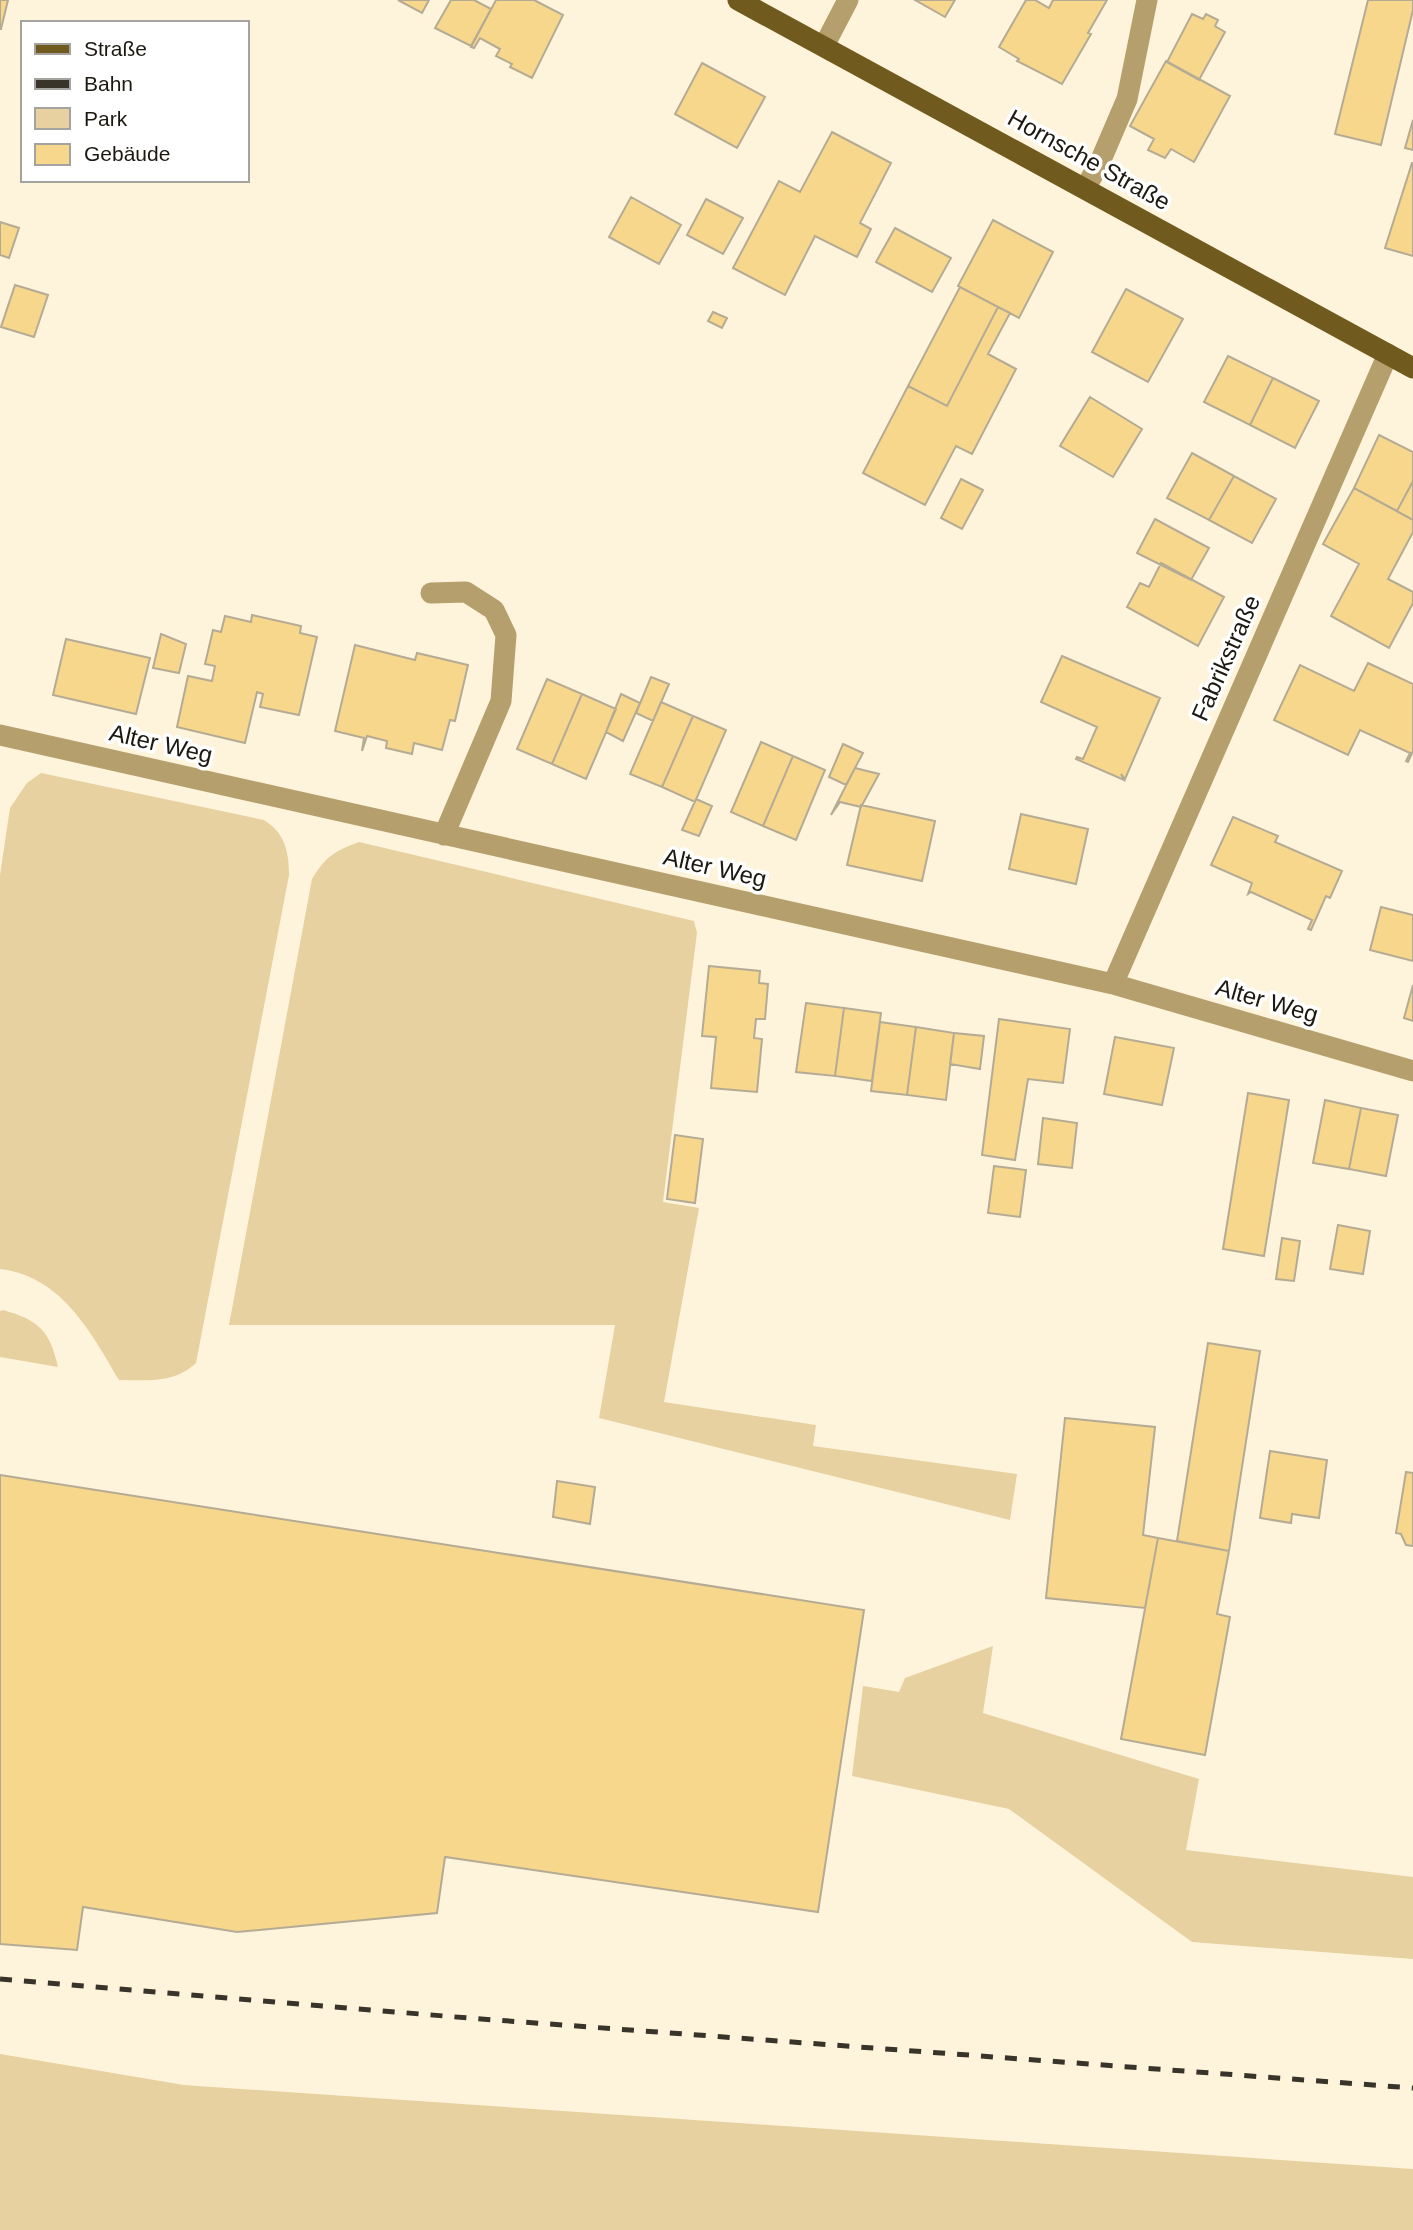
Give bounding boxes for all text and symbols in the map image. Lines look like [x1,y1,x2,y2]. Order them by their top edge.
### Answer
legend [21,21,248,182]
text: Straße [84,37,147,60]
text: Bahn [84,72,133,95]
street label: Hornsche Straße [1003,104,1175,215]
text: Park [84,107,128,130]
text: Gebäude [84,142,170,165]
street label: Fabrikstraße [1186,591,1265,725]
street label: Alter Weg [107,719,215,768]
street label: Alter Weg [661,843,769,892]
street label: Alter Weg [1213,973,1321,1028]

